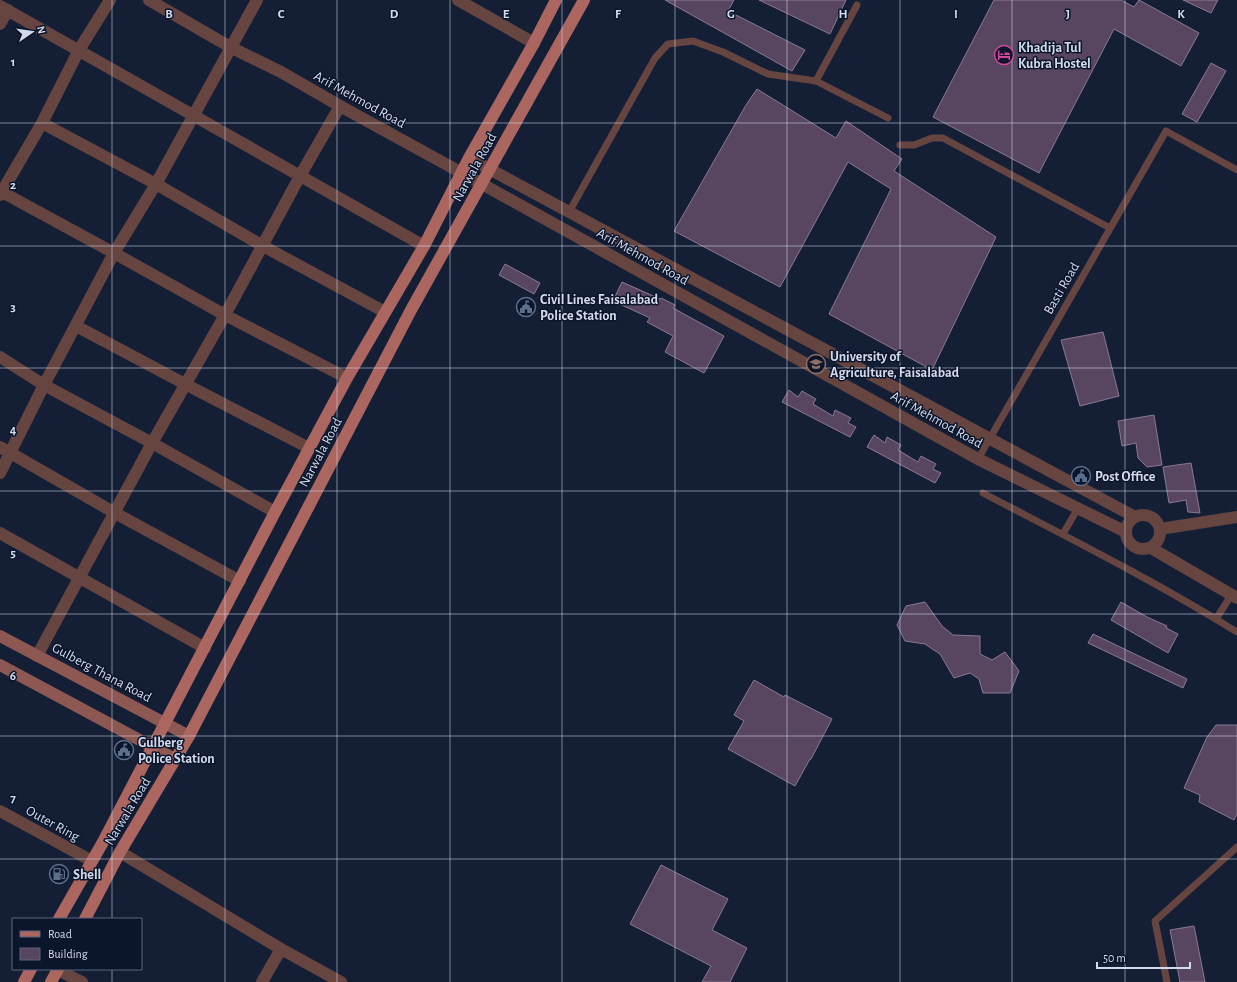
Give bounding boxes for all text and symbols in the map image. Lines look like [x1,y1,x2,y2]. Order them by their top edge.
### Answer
text: B [165,8,173,21]
text: C [278,8,285,21]
text: D [390,8,399,21]
text: E [503,8,510,21]
text: F [615,8,622,21]
text: G [727,8,735,21]
text: H [838,8,848,21]
text: I [954,8,958,21]
text: J [1066,8,1070,21]
text: K [1177,8,1185,21]
north arrow [12,12,52,52]
text: N [35,25,47,35]
place label: Khadija Tul Kubra Hostel [1018,41,1091,71]
hotel icon: Khadija Tul Kubra Hostel [993,44,1015,66]
text: 1 [11,56,15,69]
street label: Arif Mehmod Road [311,69,408,131]
street label: Narwala Road [450,131,499,204]
text: 2 [10,179,16,192]
street label: Arif Mehmod Road [594,226,691,288]
street label: Basti Road [1042,260,1082,317]
place label: Civil Lines Faisalabad Police Station [540,293,659,323]
public building icon: Civil Lines Faisalabad Police Station [515,296,537,318]
text: 3 [10,301,16,314]
place label: University of Agriculture, Faisalabad [830,350,960,380]
school or university icon: University of Agriculture, Faisalabad [805,353,827,375]
street label: Arif Mehmod Road [888,389,985,451]
street label: Narwala Road [297,416,345,489]
text: 4 [10,424,17,437]
public building icon: Post Office [1070,465,1092,487]
place label: Post Office [1095,470,1156,484]
text: 5 [10,547,16,560]
street label: Gulberg Thana Road [50,641,153,705]
text: 6 [10,670,16,683]
place label: Gulberg Police Station [138,736,215,766]
public building icon: Gulberg Police Station [113,739,135,761]
street label: Narwala Road [102,775,153,848]
text: 7 [10,792,16,805]
street label: Outer Ring [23,803,82,844]
fuel station icon: Shell [48,863,70,885]
place label: Shell [73,868,101,882]
legend [12,918,142,970]
text: Road [48,928,72,940]
scale bar [1097,944,1190,970]
text: Building [48,948,88,960]
text: 50 m [1103,952,1126,964]

